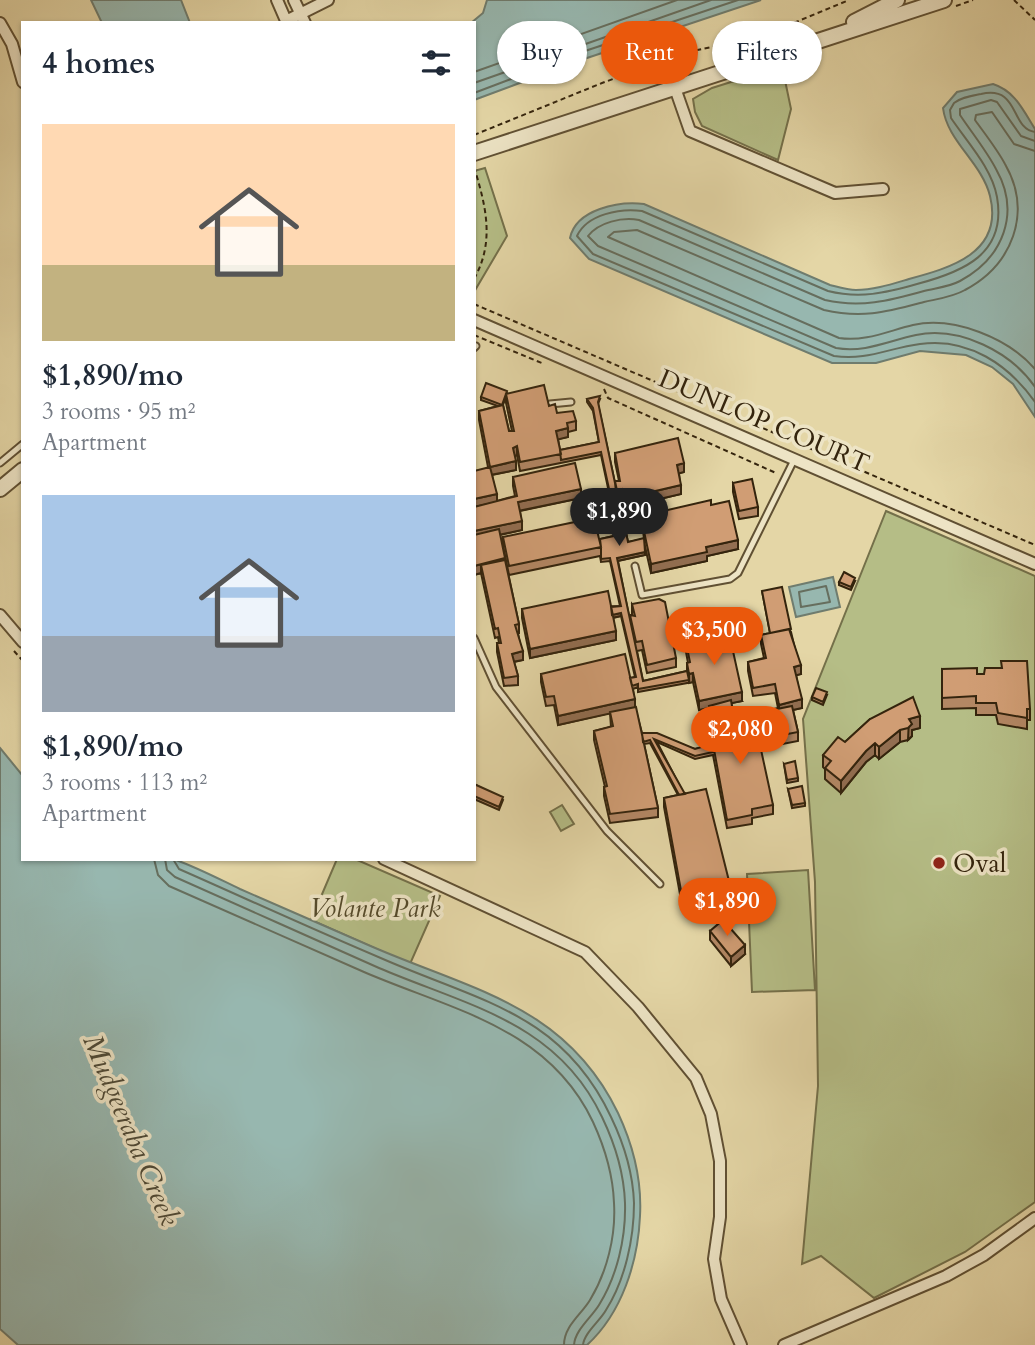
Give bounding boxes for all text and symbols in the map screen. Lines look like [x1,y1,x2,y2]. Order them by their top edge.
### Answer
chip: Buy [497,21,587,84]
chip: Rent [601,21,698,84]
chip: Filters [712,21,822,84]
text: 4 homes [42,43,155,84]
icon: filters [417,44,455,82]
icon: home [186,169,312,295]
text: $1,890/mo [42,355,183,396]
street label: DUNLOP COURT [653,361,875,481]
text: 3 rooms · 95 m² [42,396,195,427]
text: Apartment [42,427,146,458]
pin: $1,890 [562,489,676,548]
text: $1,890 [586,495,652,526]
icon: home [186,540,312,666]
pin: $3,500 [657,608,771,667]
text: $3,500 [681,614,747,645]
pin: $2,080 [683,706,797,766]
text: $2,080 [707,713,773,744]
text: $1,890/mo [42,726,183,767]
text: 3 rooms · 113 m² [42,767,207,798]
text: Apartment [42,798,146,829]
place label: Oval [953,846,1007,881]
marker: Oval [931,855,947,871]
pin: $1,890 [670,878,784,938]
text: $1,890 [694,885,760,916]
park label: Volante Park [309,891,441,926]
water label: Mudgeeraba Creek [74,1028,189,1232]

